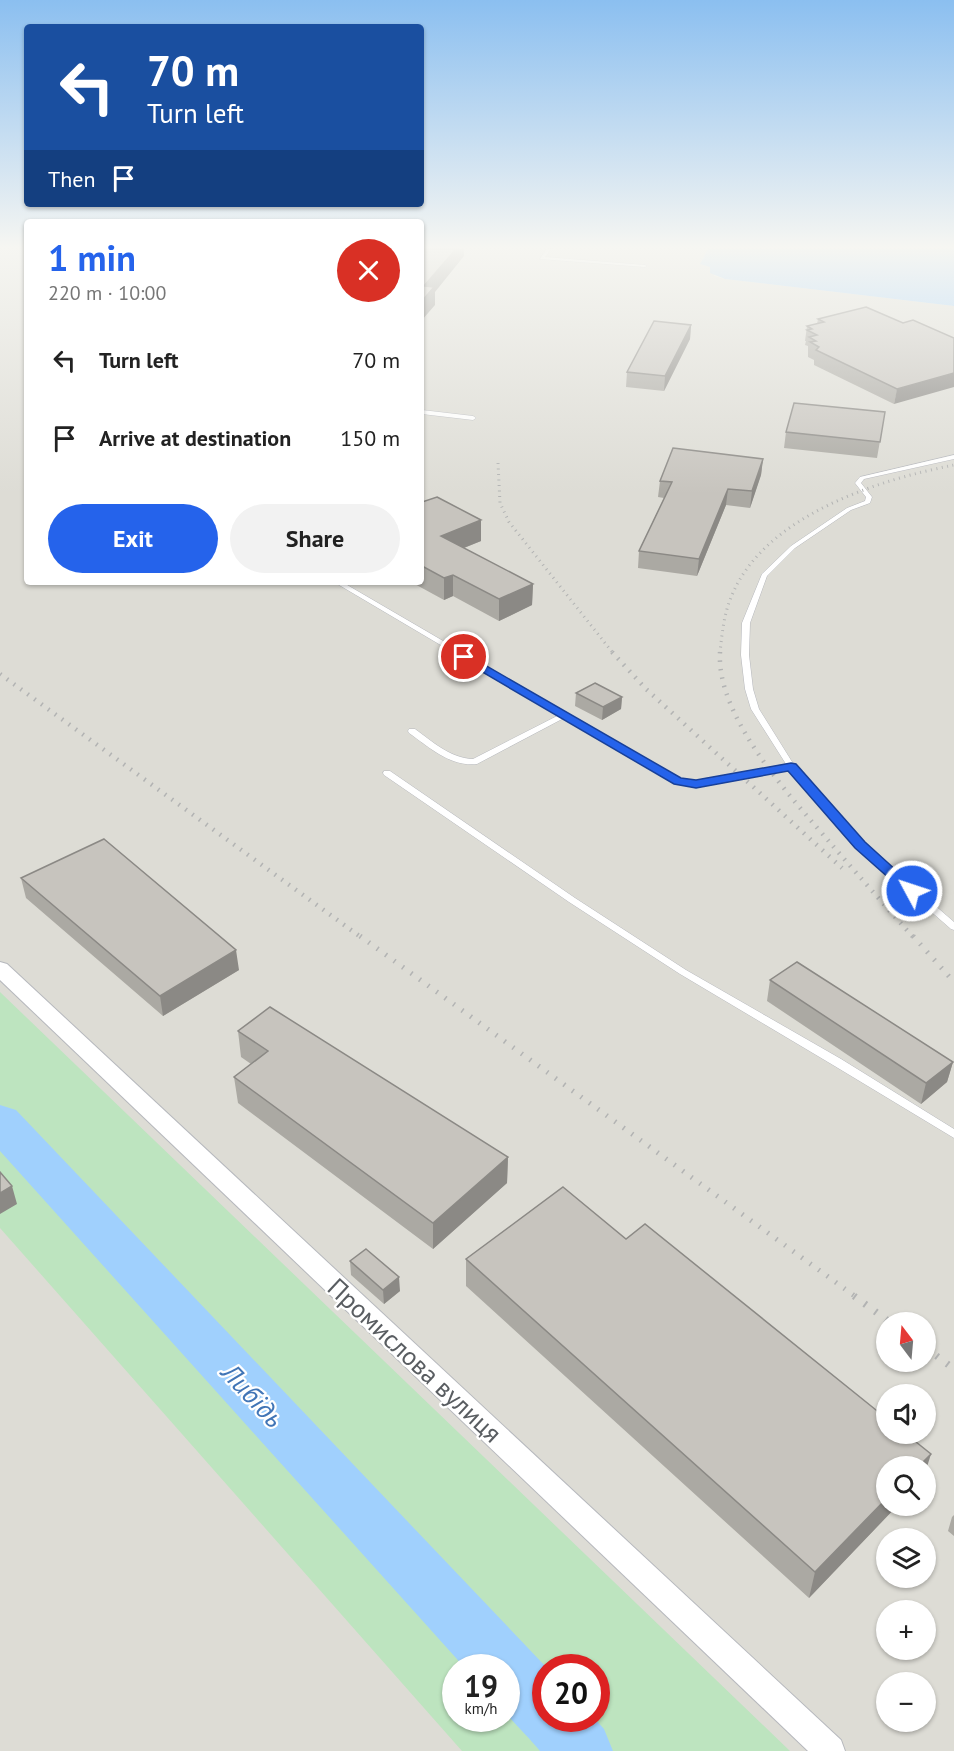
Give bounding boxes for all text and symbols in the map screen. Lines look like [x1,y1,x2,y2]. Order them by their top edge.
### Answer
text: 70 m [147,43,239,98]
icon: left [48,48,126,126]
text: Turn left [147,96,244,130]
icon: arrive [107,162,140,195]
text: Then [48,165,95,193]
text: 1 min [48,234,136,281]
button: close [337,239,400,302]
text: 220 m · 10:00 [48,280,166,306]
icon: left [48,344,81,377]
text: Turn left [99,346,179,374]
text: 70 m [352,346,400,374]
icon: arrive [48,422,81,455]
text: Arrive at destination [99,424,291,452]
text: 150 m [340,424,400,452]
button: Exit [48,504,218,573]
button: Share [230,504,400,573]
pin [438,631,489,682]
icon: arrive [447,640,480,673]
position arrow [880,859,944,923]
street label: Промислова вулиця [321,1271,509,1449]
north arrow [876,1312,936,1372]
map controls [876,1312,936,1732]
water label: Либідь [213,1354,291,1434]
button: sound [876,1384,936,1444]
button: search [876,1456,936,1516]
button: layers [876,1528,936,1588]
button: + [876,1600,936,1660]
speed limit sign: 20 [532,1654,610,1732]
text: 19 [464,1666,498,1705]
button: − [876,1672,936,1732]
text: km/h [465,1699,497,1718]

